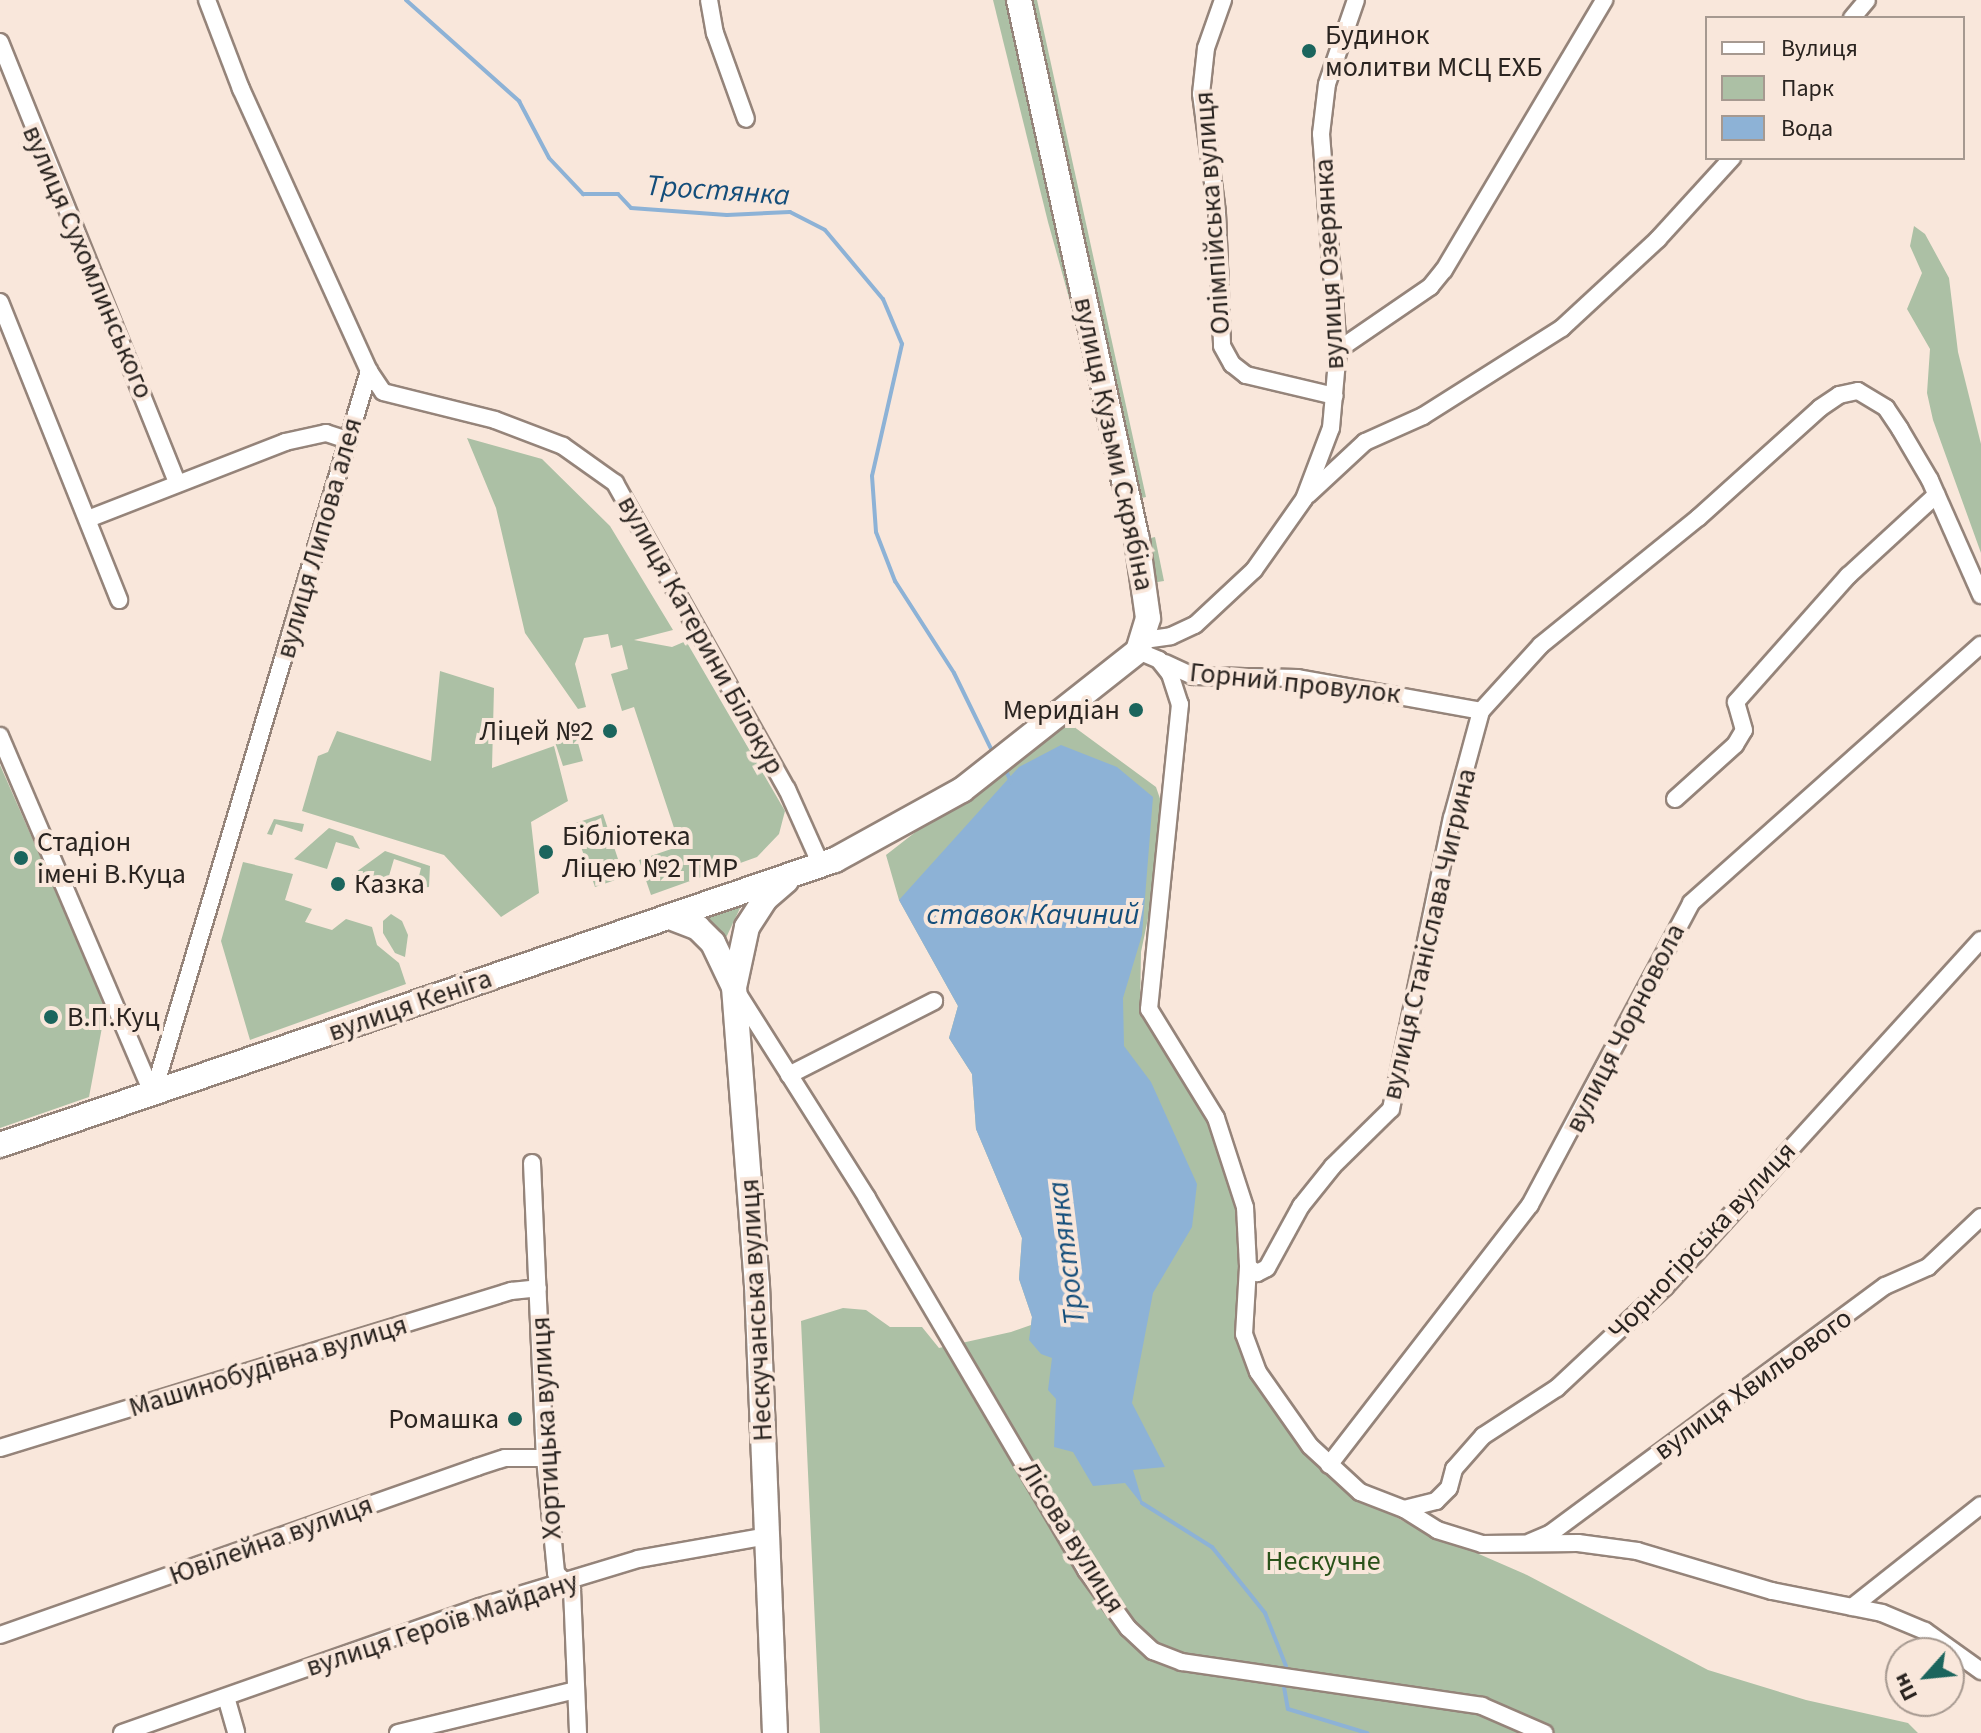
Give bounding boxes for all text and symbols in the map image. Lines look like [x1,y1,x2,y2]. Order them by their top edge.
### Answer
legend [1705,16,1965,160]
place label: Будинок молитви МСЦ ЕХБ [1325,18,1542,84]
text: Вулиця [1781,31,1858,66]
marker: Будинок молитви МСЦ ЕХБ [1300,42,1318,60]
text: Парк [1781,71,1834,106]
street label: Олімпійська вулиця [1187,90,1237,336]
text: Вода [1781,111,1833,146]
street label: вулиця Сухомлинського [15,120,161,404]
street label: вулиця Озерянка [1307,158,1351,370]
water label: Тростянка [645,168,791,214]
street label: вулиця Кузьми Скрябіна [1066,294,1162,594]
street label: вулиця Липова алея [269,414,369,662]
street label: вулиця Катерини Білокур [610,490,792,780]
street label: Горний провулок [1188,655,1402,711]
place label: Меридіан [1003,693,1120,727]
marker: Меридіан [1127,701,1145,719]
place label: Ліцей №2 [480,714,594,748]
marker: Ліцей №2 [601,722,619,740]
street label: вулиця Станіслава Чигрина [1375,765,1483,1103]
place label: Бібліотека Ліцею №2 ТМР [562,819,738,885]
place label: Стадіон імені В.Куца [37,825,186,891]
marker: Бібліотека Ліцею №2 ТМР [537,843,555,861]
marker: Стадіон імені В.Куца [12,849,30,867]
place label: Казка [354,867,425,901]
marker: Казка [329,875,347,893]
water label: ставок Качиний [926,897,1140,933]
street label: вулиця Чорновола [1558,918,1692,1138]
street label: вулиця Кеніга [324,961,496,1049]
place label: В.П.Куц [67,1000,160,1034]
marker: В.П.Куц [42,1008,60,1026]
street label: Чорногірська вулиця [1601,1135,1803,1347]
street label: Нескучанська вулиця [732,1178,780,1442]
water label: Тростянка [1040,1179,1094,1327]
street label: вулиця Хвильового [1647,1301,1859,1467]
street label: Машинобудівна вулиця [125,1308,411,1424]
street label: Хортицька вулиця [523,1316,569,1540]
place label: Ромашка [388,1402,499,1436]
marker: Ромашка [506,1410,524,1428]
street label: Лісова вулиця [1012,1455,1132,1619]
street label: Ювілейна вулиця [165,1488,377,1592]
park label: Нескучне [1265,1544,1381,1578]
street label: вулиця Героїв Майдану [302,1564,582,1684]
north arrow [1885,1637,1965,1717]
text: Пн [1885,1668,1926,1706]

